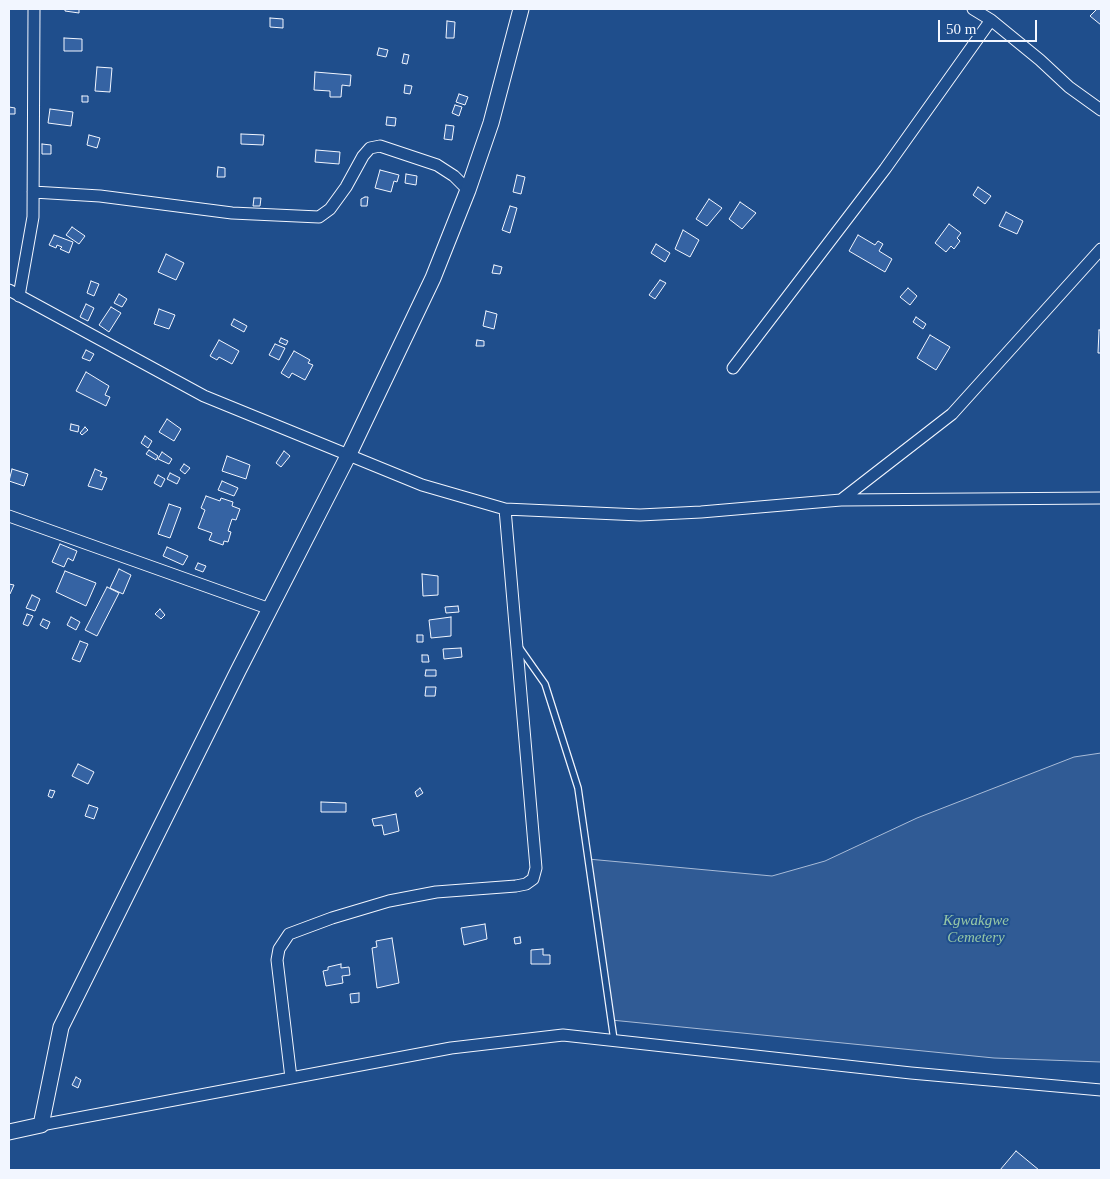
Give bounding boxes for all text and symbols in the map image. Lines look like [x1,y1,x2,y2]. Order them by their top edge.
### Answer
scale bar [940,10,1039,42]
text: 50 m [946,21,976,37]
park label: Kgwakgwe Cemetery [943,912,1009,947]

